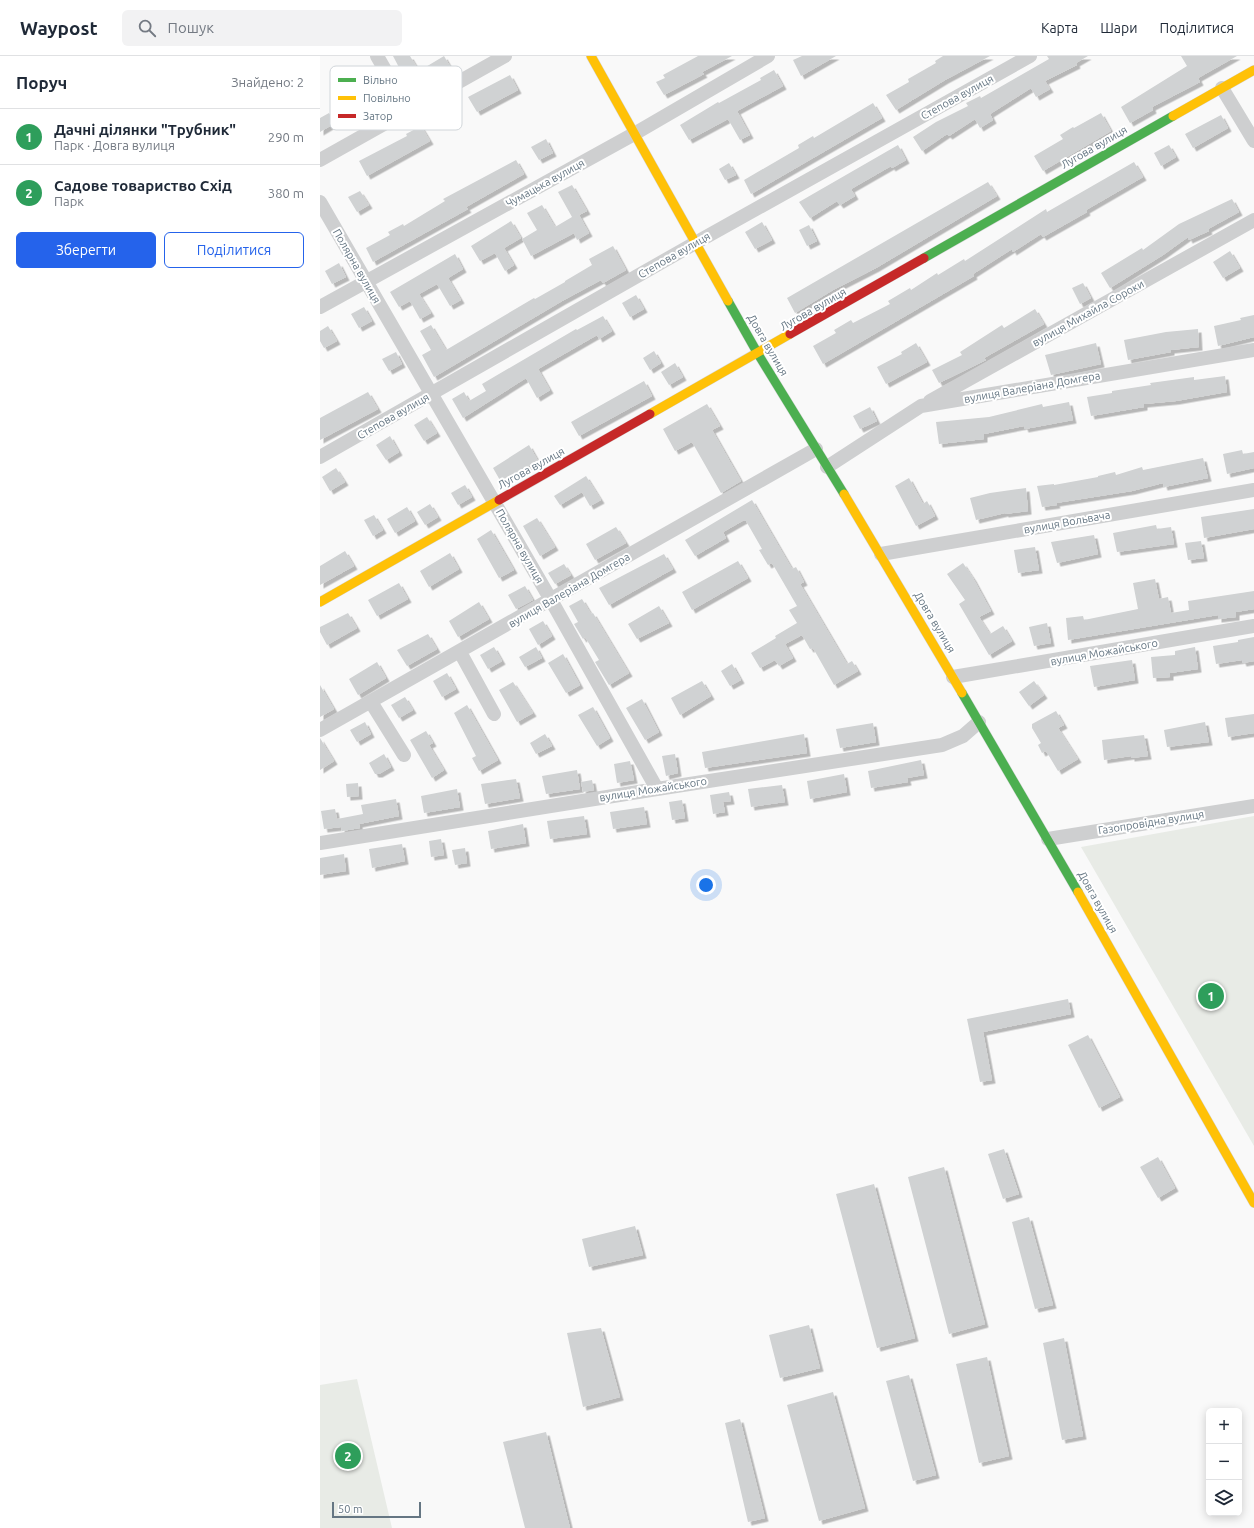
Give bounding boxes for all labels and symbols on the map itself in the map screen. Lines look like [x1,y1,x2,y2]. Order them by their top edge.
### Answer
legend [330,66,462,130]
street label: Степова вулиця [919,72,995,122]
text: Вільно [363,74,398,86]
text: Повільно [363,92,411,104]
text: Затор [363,110,393,122]
street label: Лугова вулиця [1059,123,1129,171]
street label: Чумацька вулиця [504,156,586,210]
street label: Полярна вулиця [331,227,383,305]
street label: Степова вулиця [636,230,712,280]
street label: вулиця Михайла Сороки [1030,277,1146,349]
street label: Лугова вулиця [778,285,848,333]
street label: Довга вулиця [745,312,791,378]
street label: вулиця Валеріана Домгера [963,369,1101,405]
street label: Степова вулиця [355,391,431,441]
street label: Лугова вулиця [496,445,566,491]
street label: Полярна вулиця [494,507,546,585]
street label: вулиця Вольвача [1023,508,1111,536]
street label: вулиця Валеріана Домгера [506,550,632,630]
street label: Довга вулиця [912,589,958,655]
street label: вулиця Можайського [1049,637,1159,667]
street label: вулиця Можайського [598,775,708,803]
street label: Газопровідна вулиця [1097,808,1205,836]
street label: Довга вулиця [1076,869,1120,935]
your location [696,875,716,895]
pin: 1 [1198,981,1224,1011]
pin: 2 [335,1441,361,1471]
scale bar [332,1500,421,1519]

